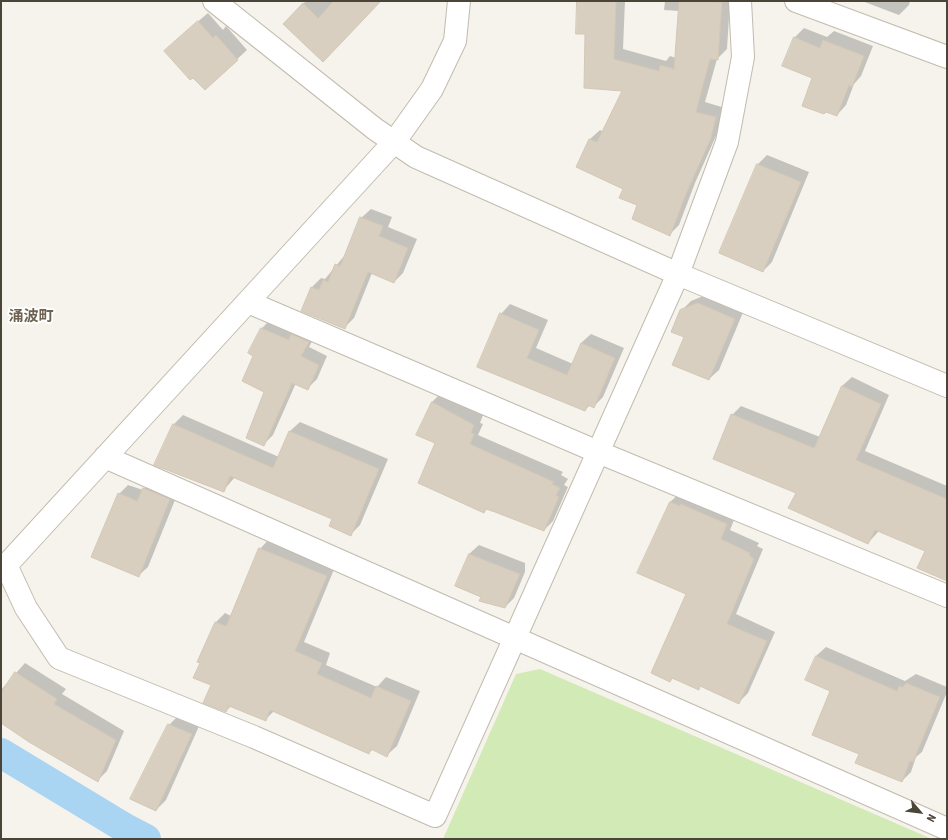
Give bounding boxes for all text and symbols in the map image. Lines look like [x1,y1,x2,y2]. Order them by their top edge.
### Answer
district label: 涌波町 [9,308,53,326]
north arrow [900,792,940,832]
text: N [924,812,938,824]

